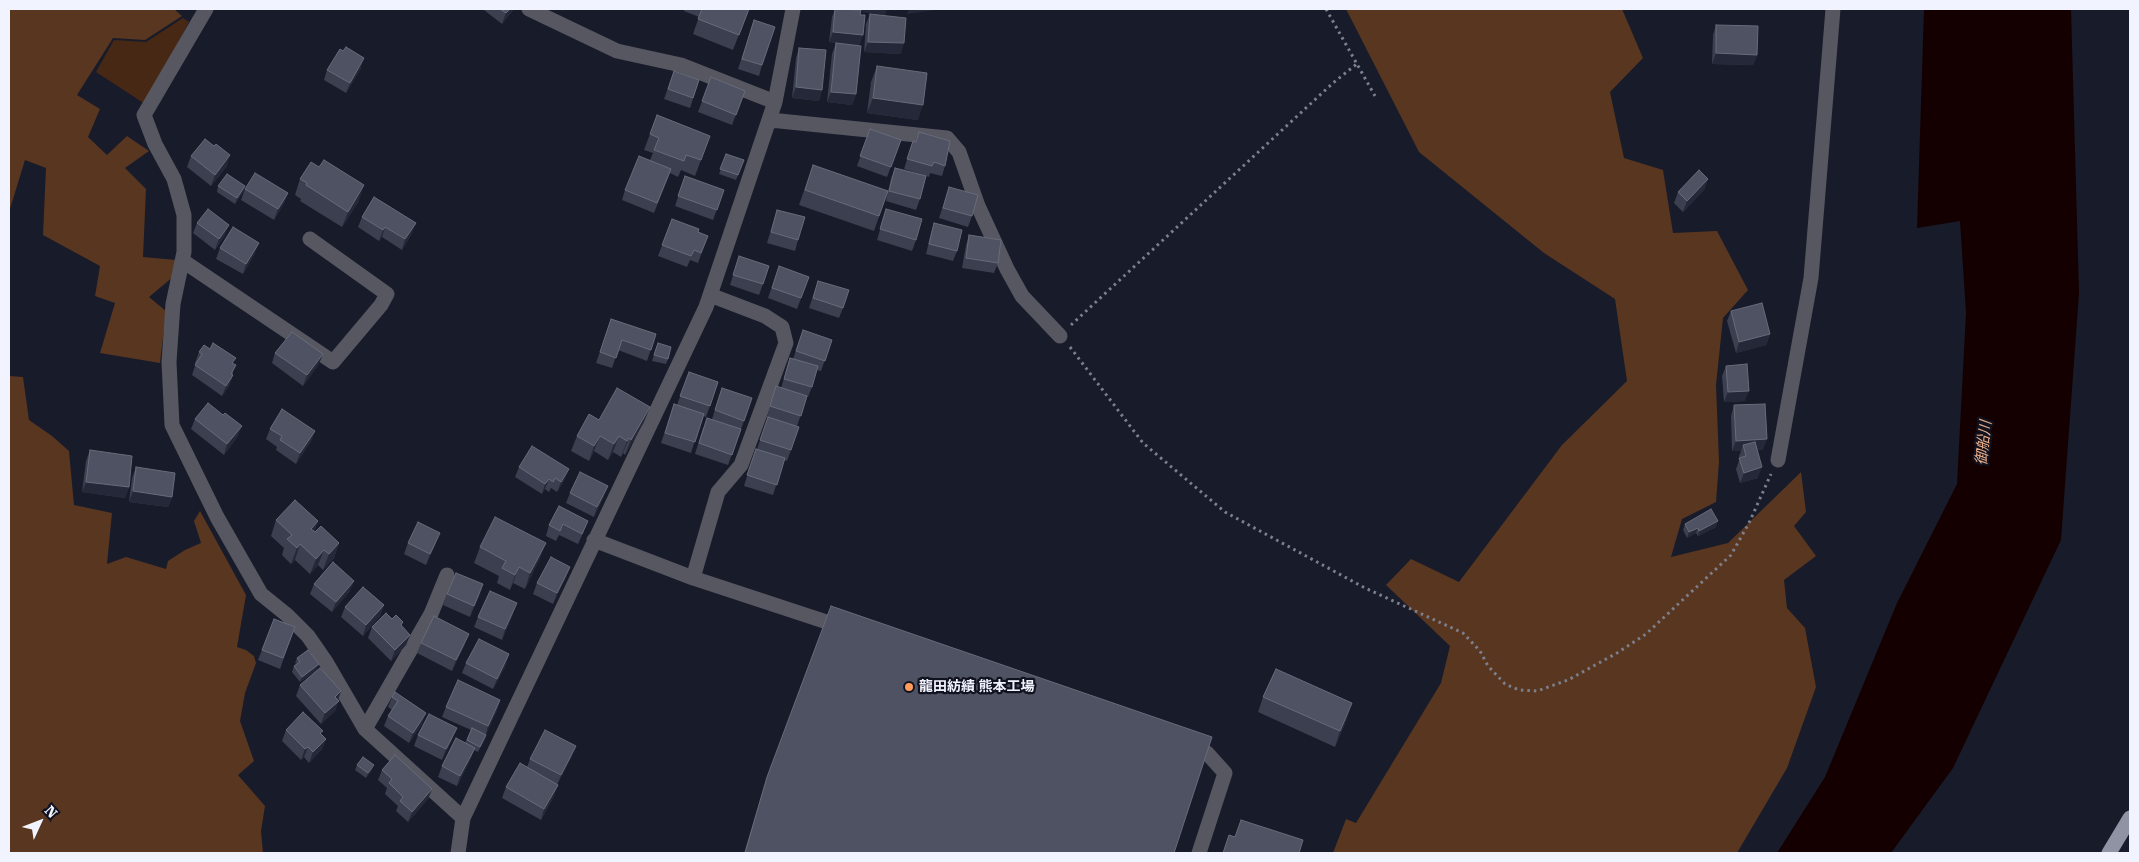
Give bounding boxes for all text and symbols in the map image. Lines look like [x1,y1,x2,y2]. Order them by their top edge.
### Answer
water label: 御船川 [1973,420,1995,466]
place label: 龍田紡績 熊本工場 [919,679,1035,695]
marker: 龍田紡績 熊本工場 [903,681,915,693]
north arrow [15,797,65,847]
text: N [41,802,60,821]

